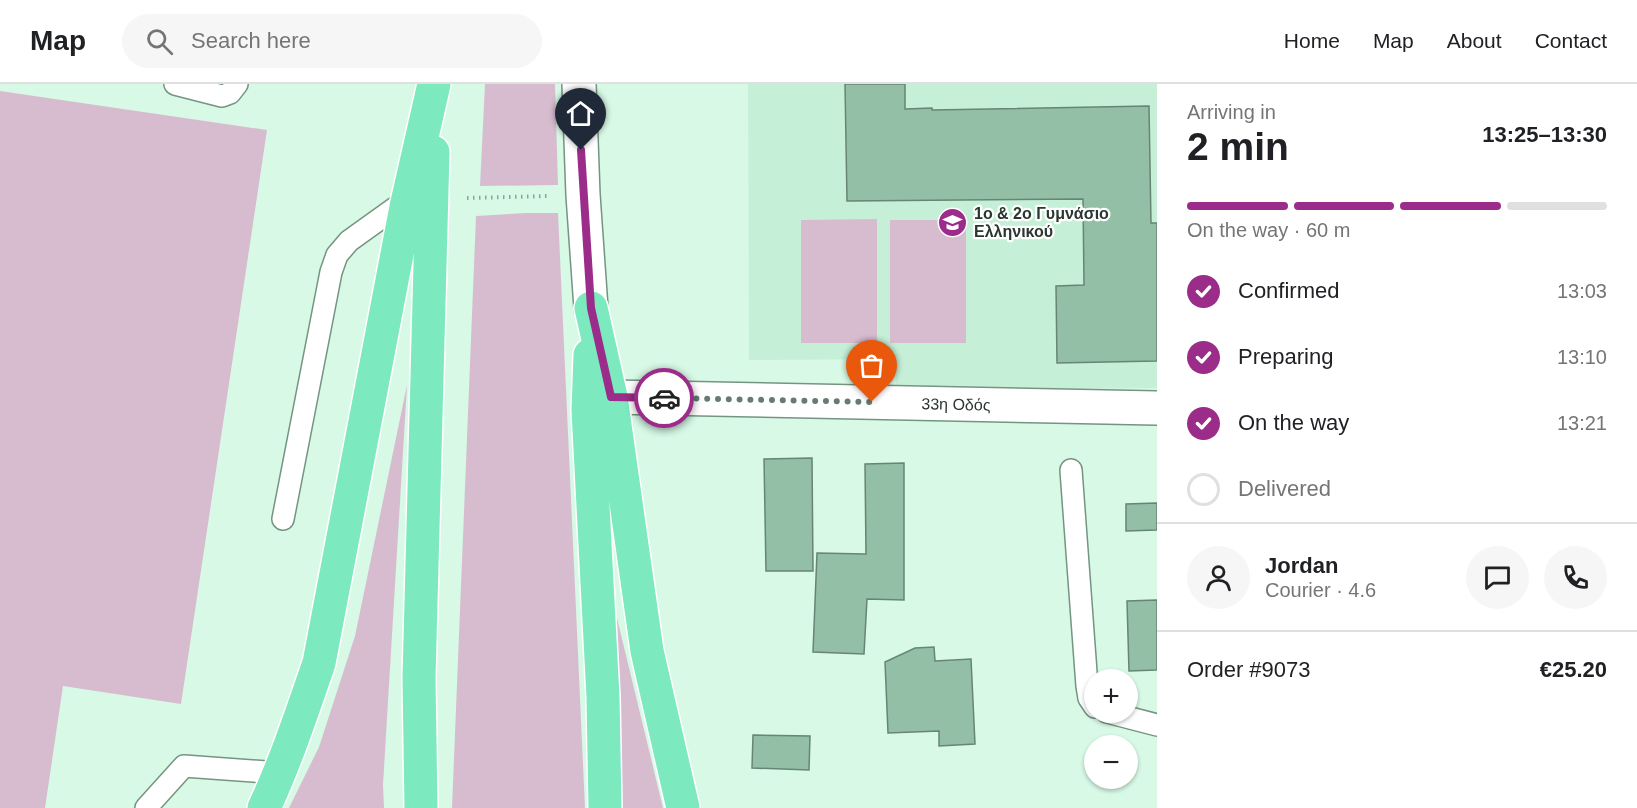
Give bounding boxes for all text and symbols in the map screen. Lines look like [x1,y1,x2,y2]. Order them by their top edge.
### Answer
search box [122,14,542,68]
text: Map [30,25,86,56]
icon: search [143,25,176,58]
text: Search here [191,28,311,53]
text: Home [1284,29,1340,52]
text: Map [1373,29,1414,52]
text: About [1447,29,1502,52]
text: Contact [1535,29,1607,52]
pin [555,88,606,150]
icon: home [564,97,597,130]
text: Arriving in [1187,101,1276,123]
text: 13:25–13:30 [1482,122,1607,147]
text: 2 min [1187,125,1289,168]
place label: 1ο & 2ο Γυμνάσιο Ελληνικού [974,205,1109,240]
school or university icon: 1ο & 2ο Γυμνάσιο Ελληνικού [937,206,969,238]
text: On the way · 60 m [1187,219,1350,241]
icon: check [1187,275,1220,308]
text: Confirmed [1238,278,1339,303]
text: 13:03 [1557,280,1607,302]
pin [846,340,897,402]
icon: check [1187,341,1220,374]
text: Preparing [1238,344,1333,369]
text: 13:10 [1557,346,1607,368]
icon: bag [855,349,888,382]
courier [634,368,694,428]
icon: car [648,382,681,415]
street label: 33η Οδός [921,395,991,414]
icon: check [1187,407,1220,440]
text: On the way [1238,410,1349,435]
text: 13:21 [1557,412,1607,434]
text: Delivered [1238,476,1331,501]
button: person [1187,546,1250,609]
button: chat [1466,546,1529,609]
button: phone [1544,546,1607,609]
text: Jordan [1265,553,1338,578]
text: Courier · 4.6 [1265,579,1376,601]
text: Order #9073 [1187,657,1311,682]
text: €25.20 [1540,657,1607,682]
map controls [1084,669,1138,789]
button: + [1084,669,1138,723]
button: − [1084,735,1138,789]

